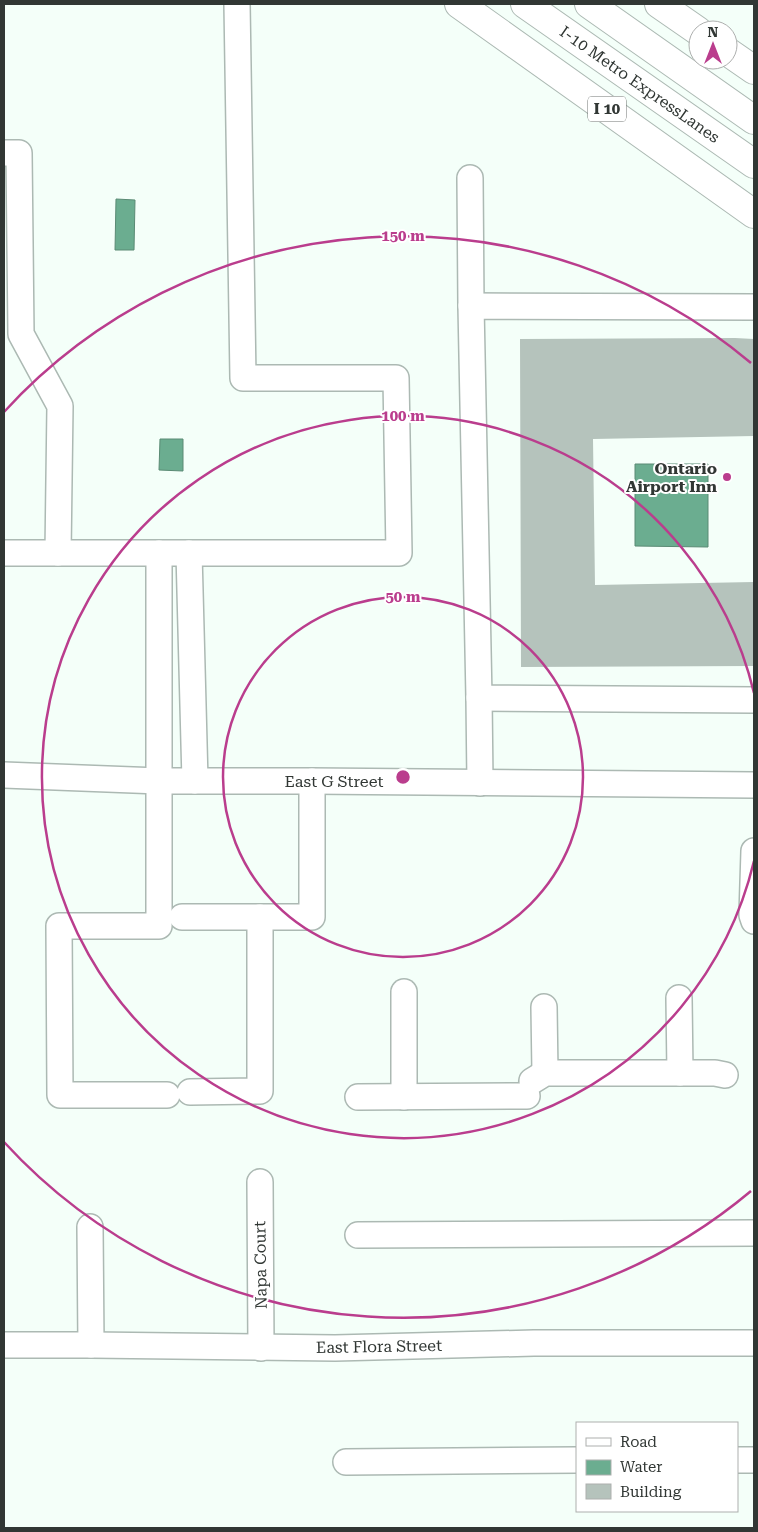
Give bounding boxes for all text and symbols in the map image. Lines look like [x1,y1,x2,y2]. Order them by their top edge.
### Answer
north arrow [688,20,738,70]
street label: I-10 Metro ExpressLanes [556,22,724,147]
text: N [708,24,719,40]
road number: I 10 [588,96,626,122]
text: 150 m [381,227,425,245]
text: 100 m [381,407,425,425]
place label: Ontario Airport Inn [626,459,717,496]
marker: Ontario Airport Inn [721,471,733,483]
text: 50 m [385,588,421,606]
centre of rings [394,768,412,786]
street label: East G Street [285,772,383,791]
street label: Napa Court [250,1221,271,1309]
street label: East Flora Street [316,1336,442,1357]
legend [576,1422,738,1512]
text: Road [620,1433,657,1451]
text: Water [620,1458,662,1476]
text: Building [620,1483,682,1501]

